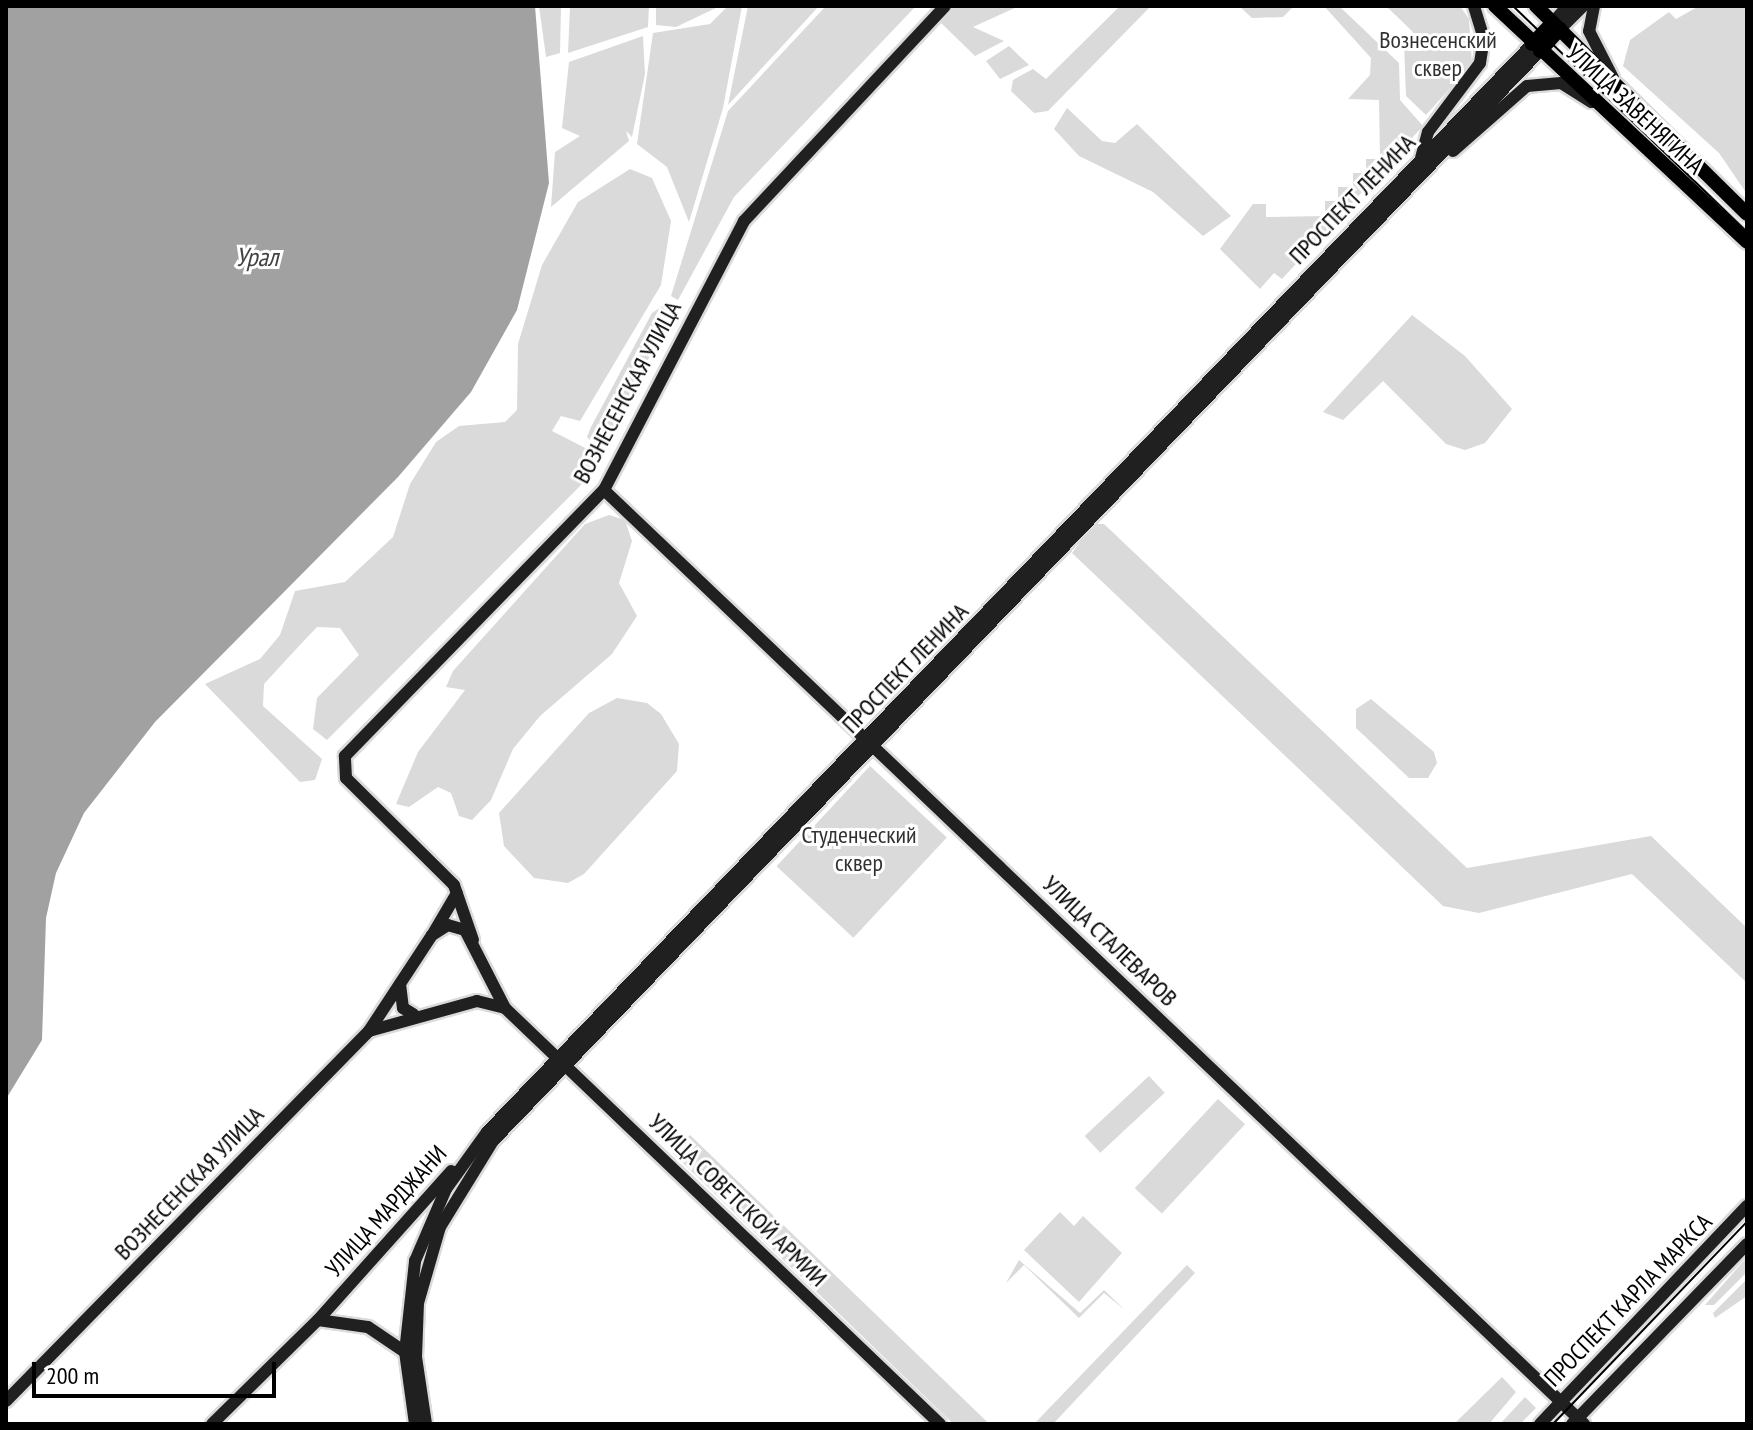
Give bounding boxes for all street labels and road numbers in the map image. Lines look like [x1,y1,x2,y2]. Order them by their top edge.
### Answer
street label: УЛИЦА ЗАВЕНЯГИНА [1560,38,1710,180]
street label: ПРОСПЕКТ ЛЕНИНА [1283,128,1421,270]
street label: ВОЗНЕСЕНСКАЯ УЛИЦА [567,296,687,488]
street label: ПРОСПЕКТ ЛЕНИНА [836,597,974,739]
street label: УЛИЦА СТАЛЕВАРОВ [1037,869,1183,1013]
street label: ВОЗНЕСЕНСКАЯ УЛИЦА [108,1100,270,1266]
street label: УЛИЦА СОВЕТСКОЙ АРМИИ [642,1107,834,1293]
street label: УЛИЦА МАРДЖАНИ [319,1139,453,1283]
street label: ПРОСПЕКТ КАРЛА МАРКСА [1538,1207,1718,1393]

